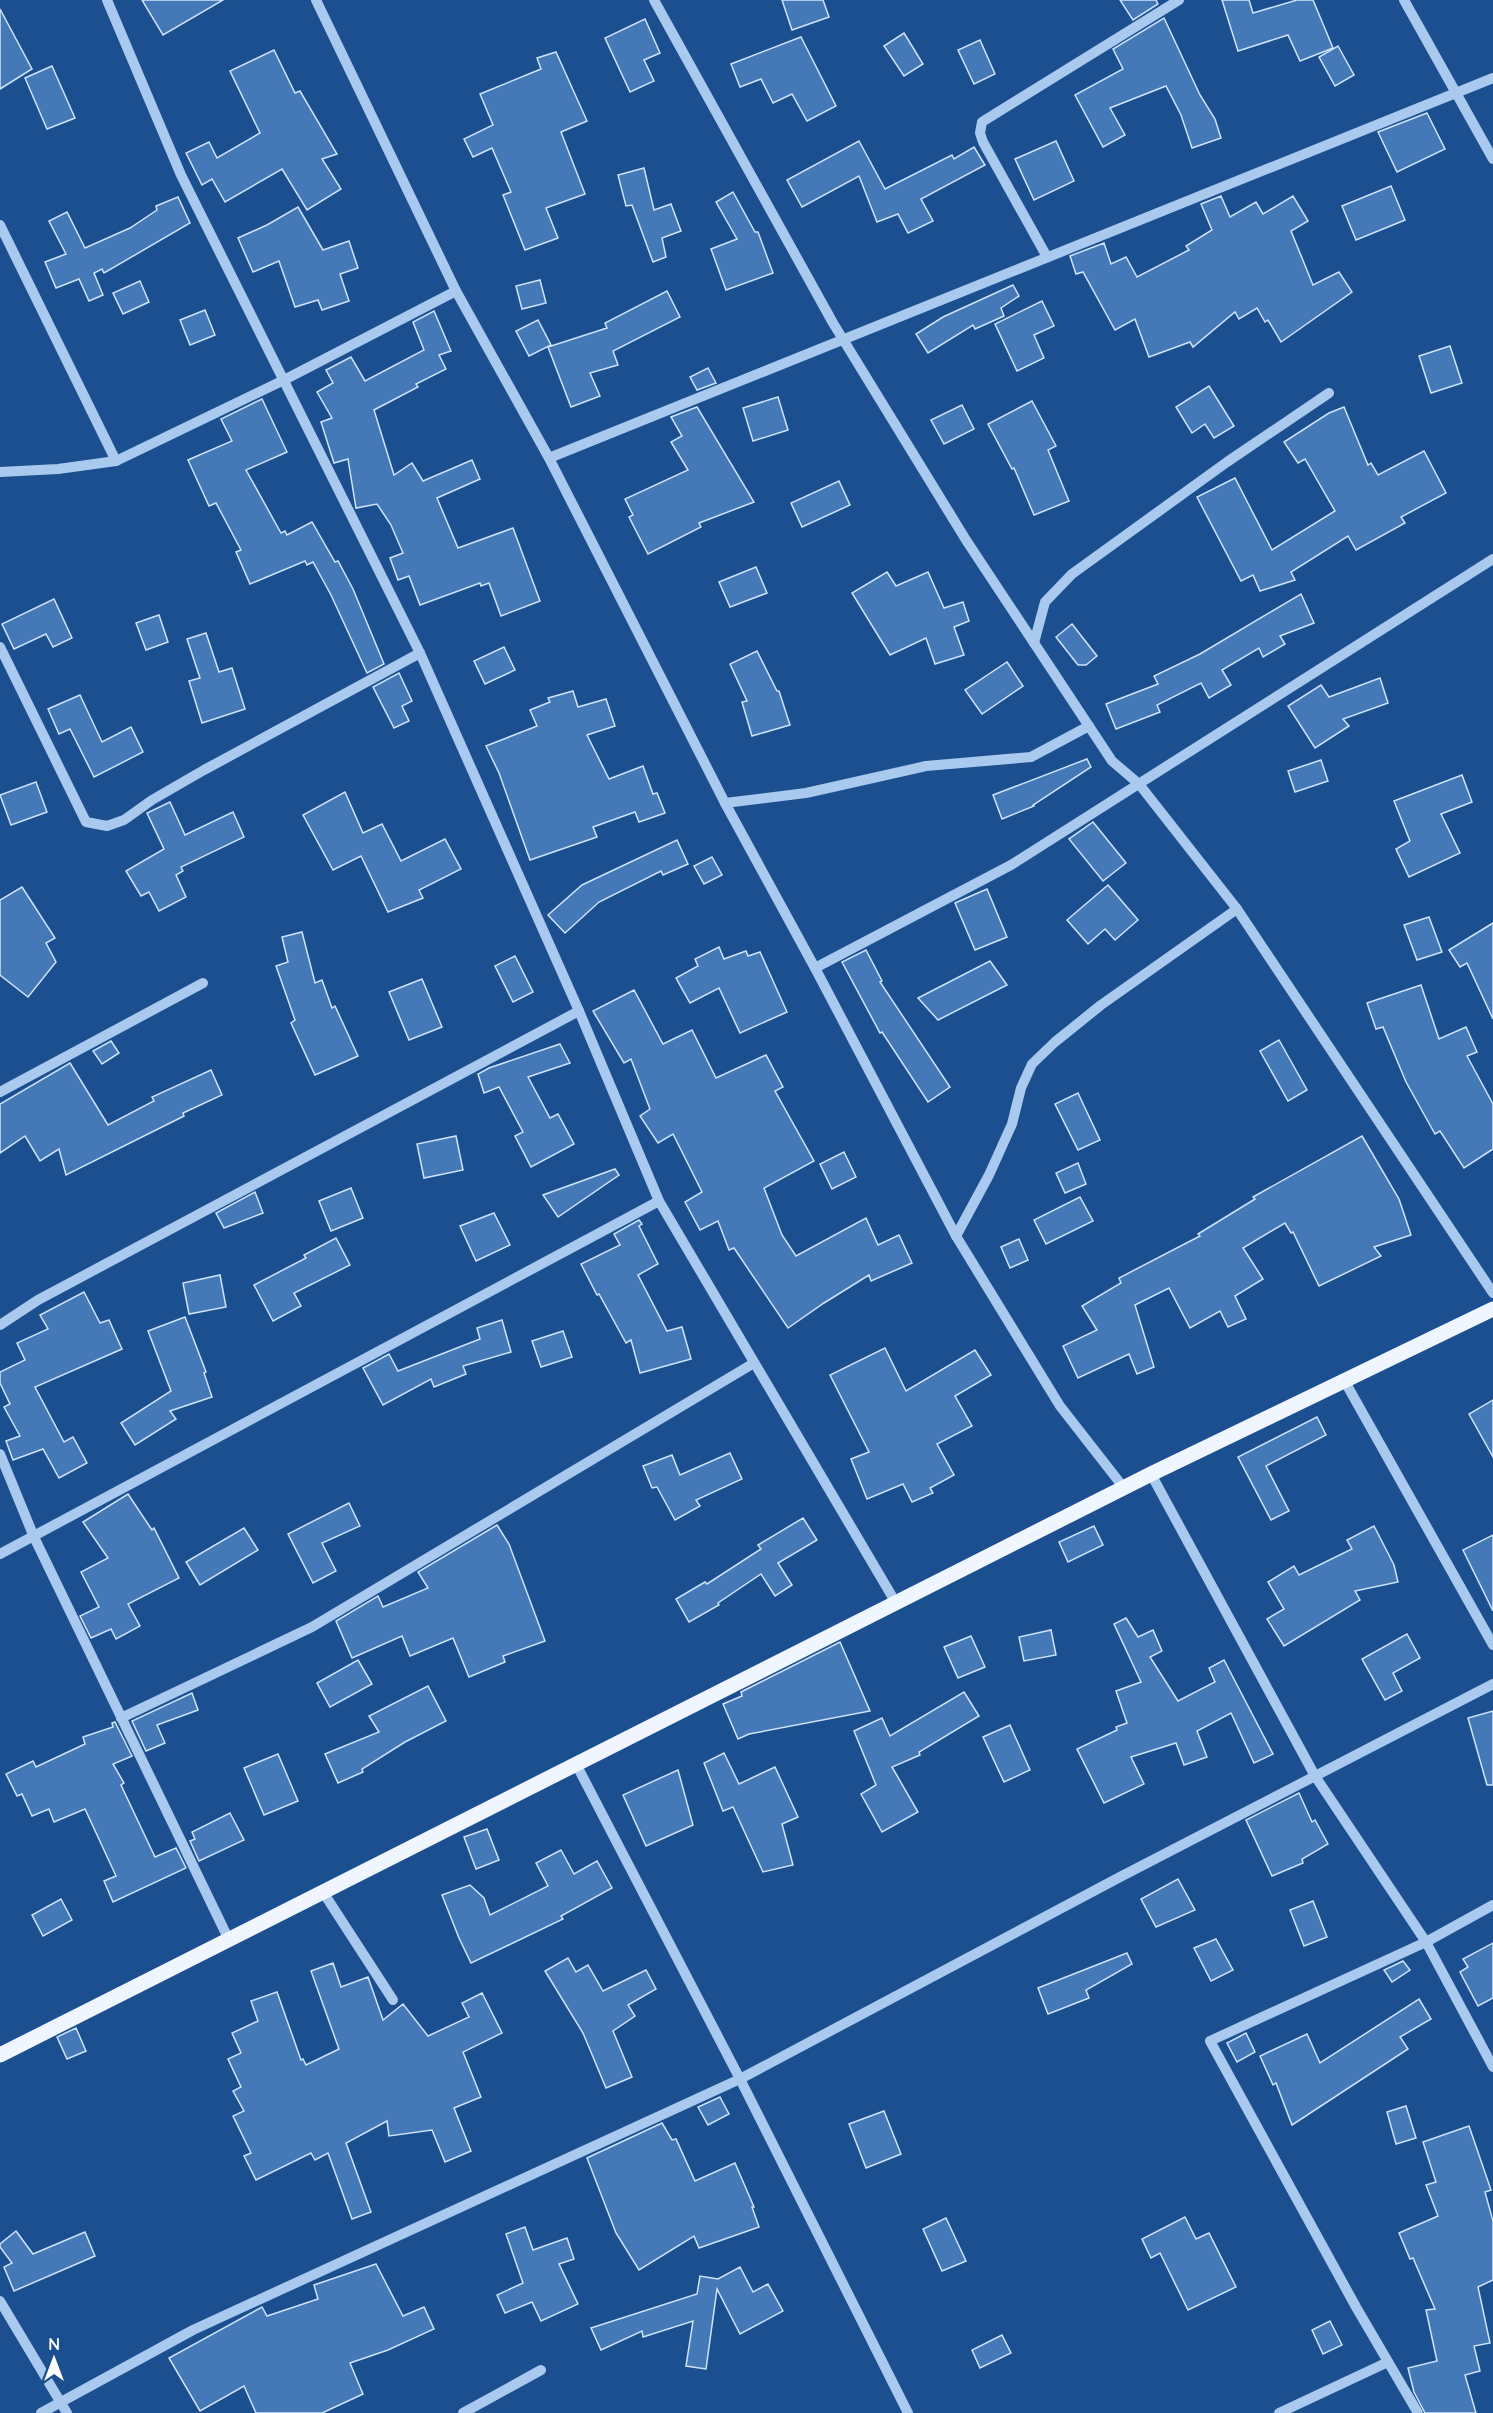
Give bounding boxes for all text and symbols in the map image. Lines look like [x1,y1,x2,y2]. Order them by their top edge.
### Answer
north arrow [24,2329,84,2389]
text: N [48,2334,60,2354]

